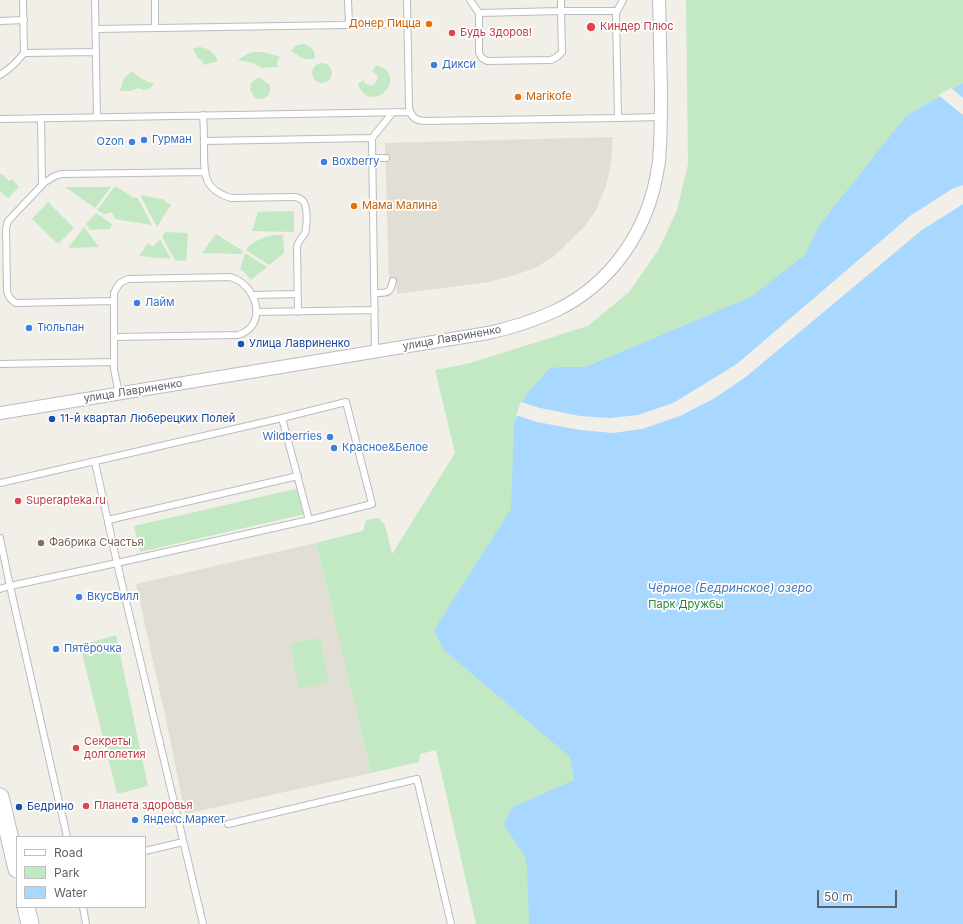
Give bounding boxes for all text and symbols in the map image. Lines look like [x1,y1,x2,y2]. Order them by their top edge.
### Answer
place label: Донер Пицца [349,17,421,31]
marker: Донер Пицца [424,19,434,29]
place label: Киндер Плюс [600,20,674,34]
marker: Киндер Плюс [585,21,597,33]
place label: Будь Здоров! [460,26,532,40]
marker: Будь Здоров! [447,28,457,38]
place label: Дикси [442,58,476,72]
marker: Дикси [429,60,439,70]
place label: Marikofe [526,90,572,104]
marker: Marikofe [513,92,523,102]
place label: Гурман [152,133,192,147]
place label: Ozon [97,135,124,149]
marker: Гурман [139,135,149,145]
marker: Ozon [127,137,137,147]
place label: Boxberry [332,155,380,169]
marker: Boxberry [319,157,329,167]
place label: Мама Малина [362,199,437,213]
marker: Мама Малина [349,201,359,211]
place label: Лайм [145,296,174,310]
marker: Лайм [132,298,142,308]
place label: Тюльпан [37,321,84,335]
marker: Тюльпан [24,323,34,333]
street label: улица Лавриненко [402,323,502,353]
place label: Улица Лавриненко [249,337,350,351]
marker: Улица Лавриненко [236,339,246,349]
street label: улица Лавриненко [83,377,183,405]
place label: 11-й квартал Люберецких Полей [60,412,235,426]
marker: 11-й квартал Люберецких Полей [47,414,57,424]
place label: Wildberries [262,430,322,444]
marker: Wildberries [325,432,335,442]
place label: Красное&Белое [342,441,428,455]
marker: Красное&Белое [329,443,339,453]
place label: Superapteka.ru [26,494,106,508]
marker: Superapteka.ru [13,496,23,506]
place label: Фабрика Счастья [49,536,144,550]
marker: Фабрика Счастья [36,538,46,548]
water label: Чёрное (Бедринское) озеро [648,581,812,595]
place label: ВкусВилл [87,590,139,604]
marker: ВкусВилл [74,592,84,602]
park label: Парк Дружбы [648,598,724,612]
place label: Пятёрочка [64,642,122,656]
marker: Пятёрочка [51,644,61,654]
place label: Секреты долголетия [84,735,146,761]
marker: Секреты долголетия [71,743,81,753]
place label: Планета здоровья [94,799,193,813]
place label: Бедрино [27,800,74,814]
marker: Планета здоровья [81,801,91,811]
marker: Бедрино [14,802,24,812]
place label: Яндекс.Маркет [143,813,225,827]
marker: Яндекс.Маркет [130,815,140,825]
legend [16,836,146,908]
text: Road [54,845,83,860]
text: Park [54,865,80,880]
scale bar [819,882,899,908]
text: Water [54,885,87,900]
text: 50 m [824,889,853,904]

